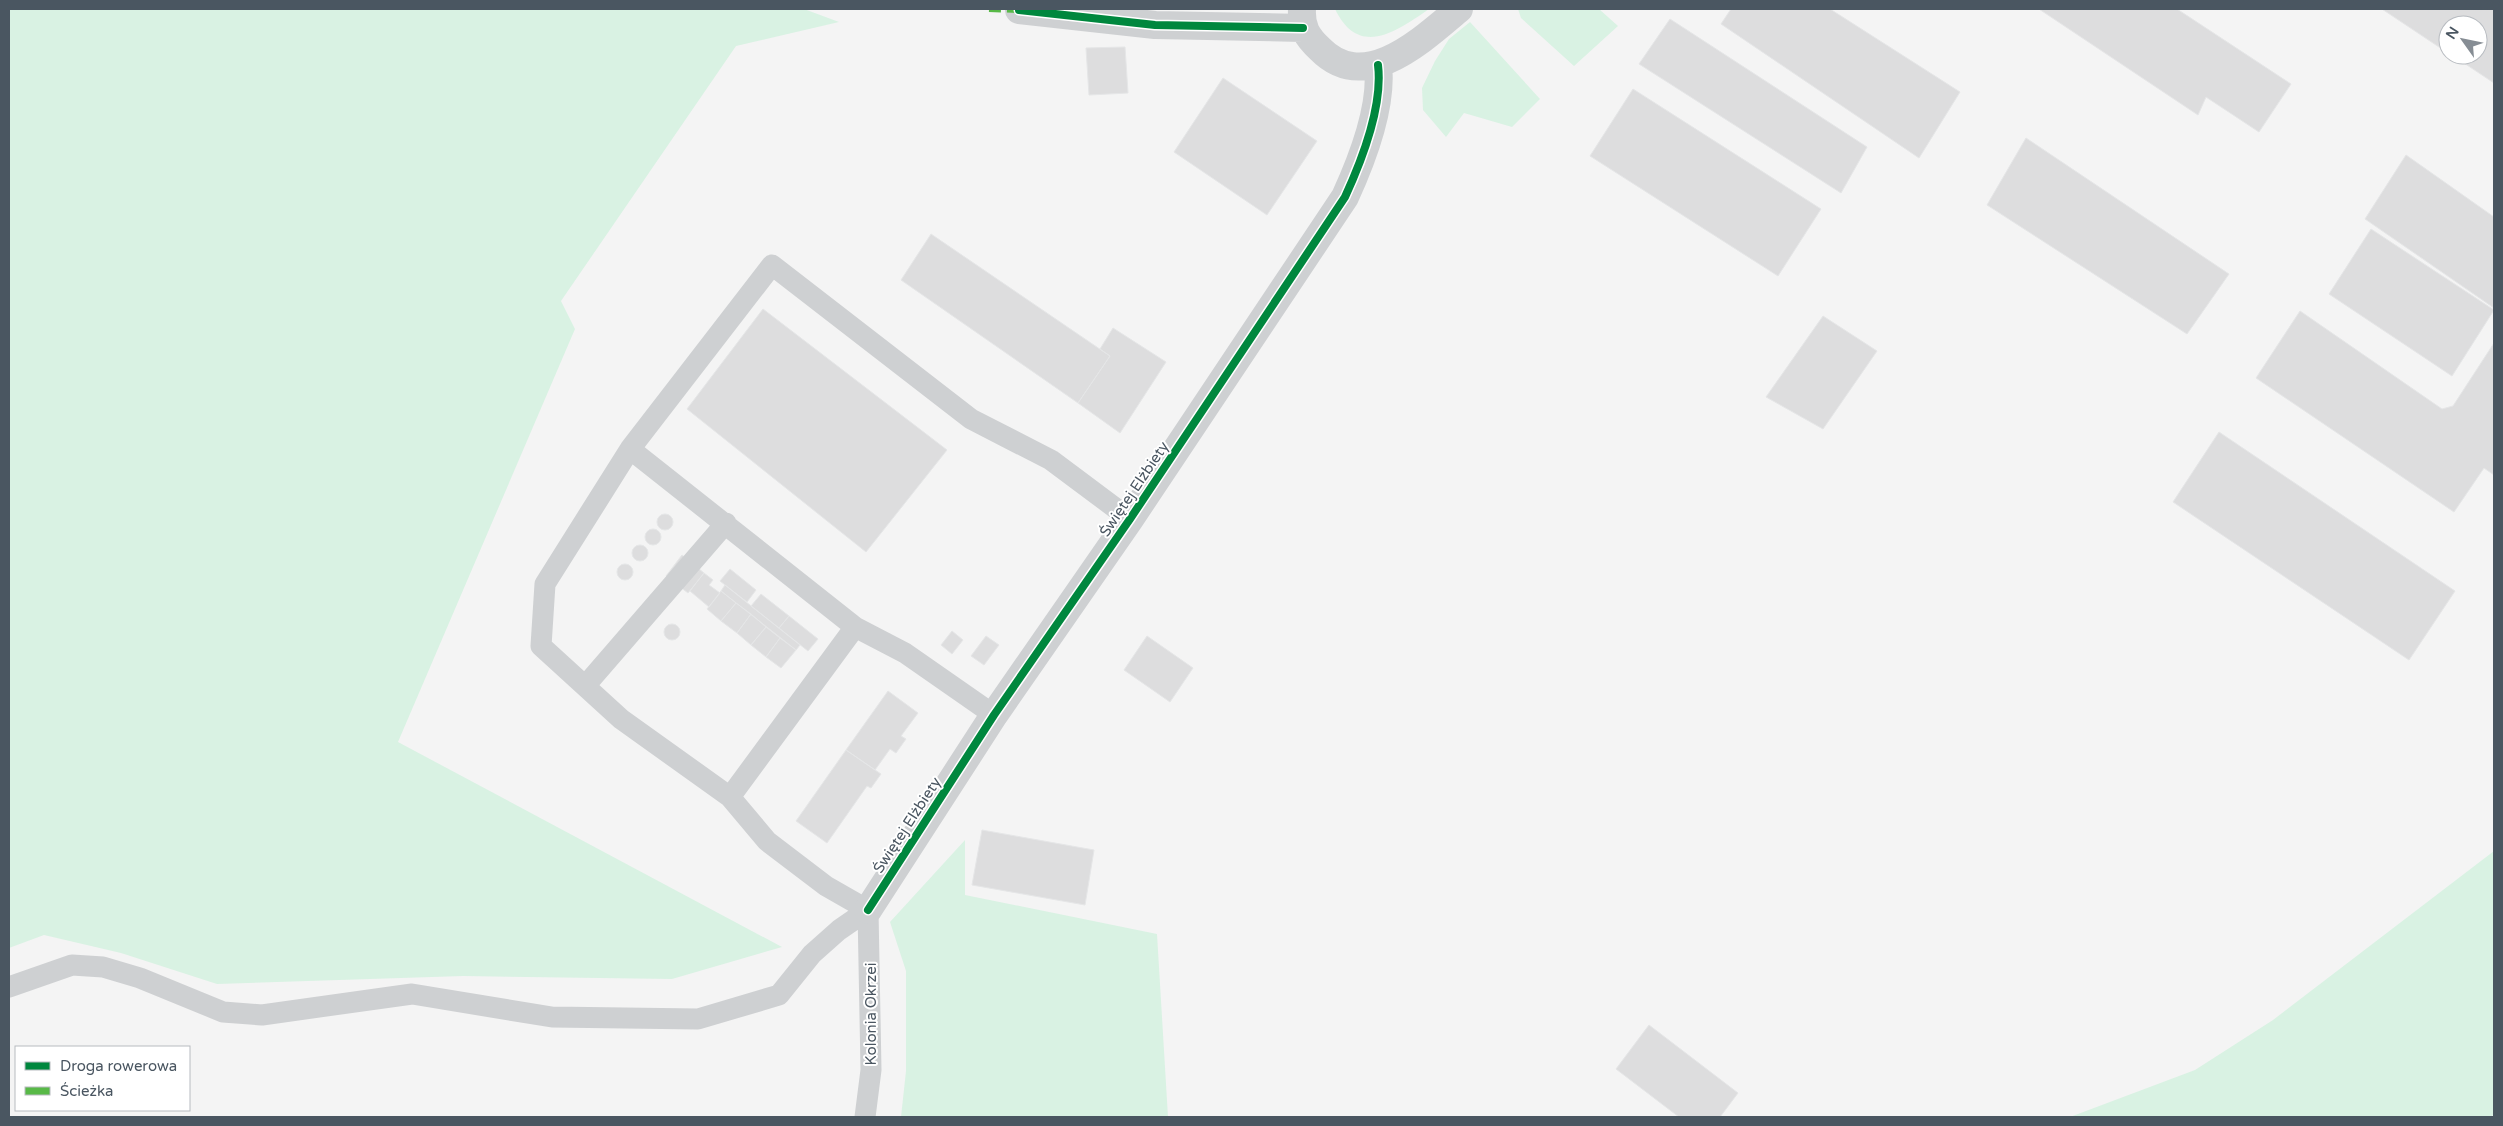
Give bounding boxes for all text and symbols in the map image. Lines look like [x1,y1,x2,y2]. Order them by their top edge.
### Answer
north arrow [2438,15,2488,65]
text: N [2442,24,2463,43]
street label: Świętej Elżbiety [1096,438,1172,540]
street label: Świętej Elżbiety [869,774,945,876]
street label: Kolonia Okrzei [862,963,880,1065]
legend [15,1046,190,1111]
text: Droga rowerowa [60,1057,177,1075]
text: Ścieżka [60,1082,113,1100]

